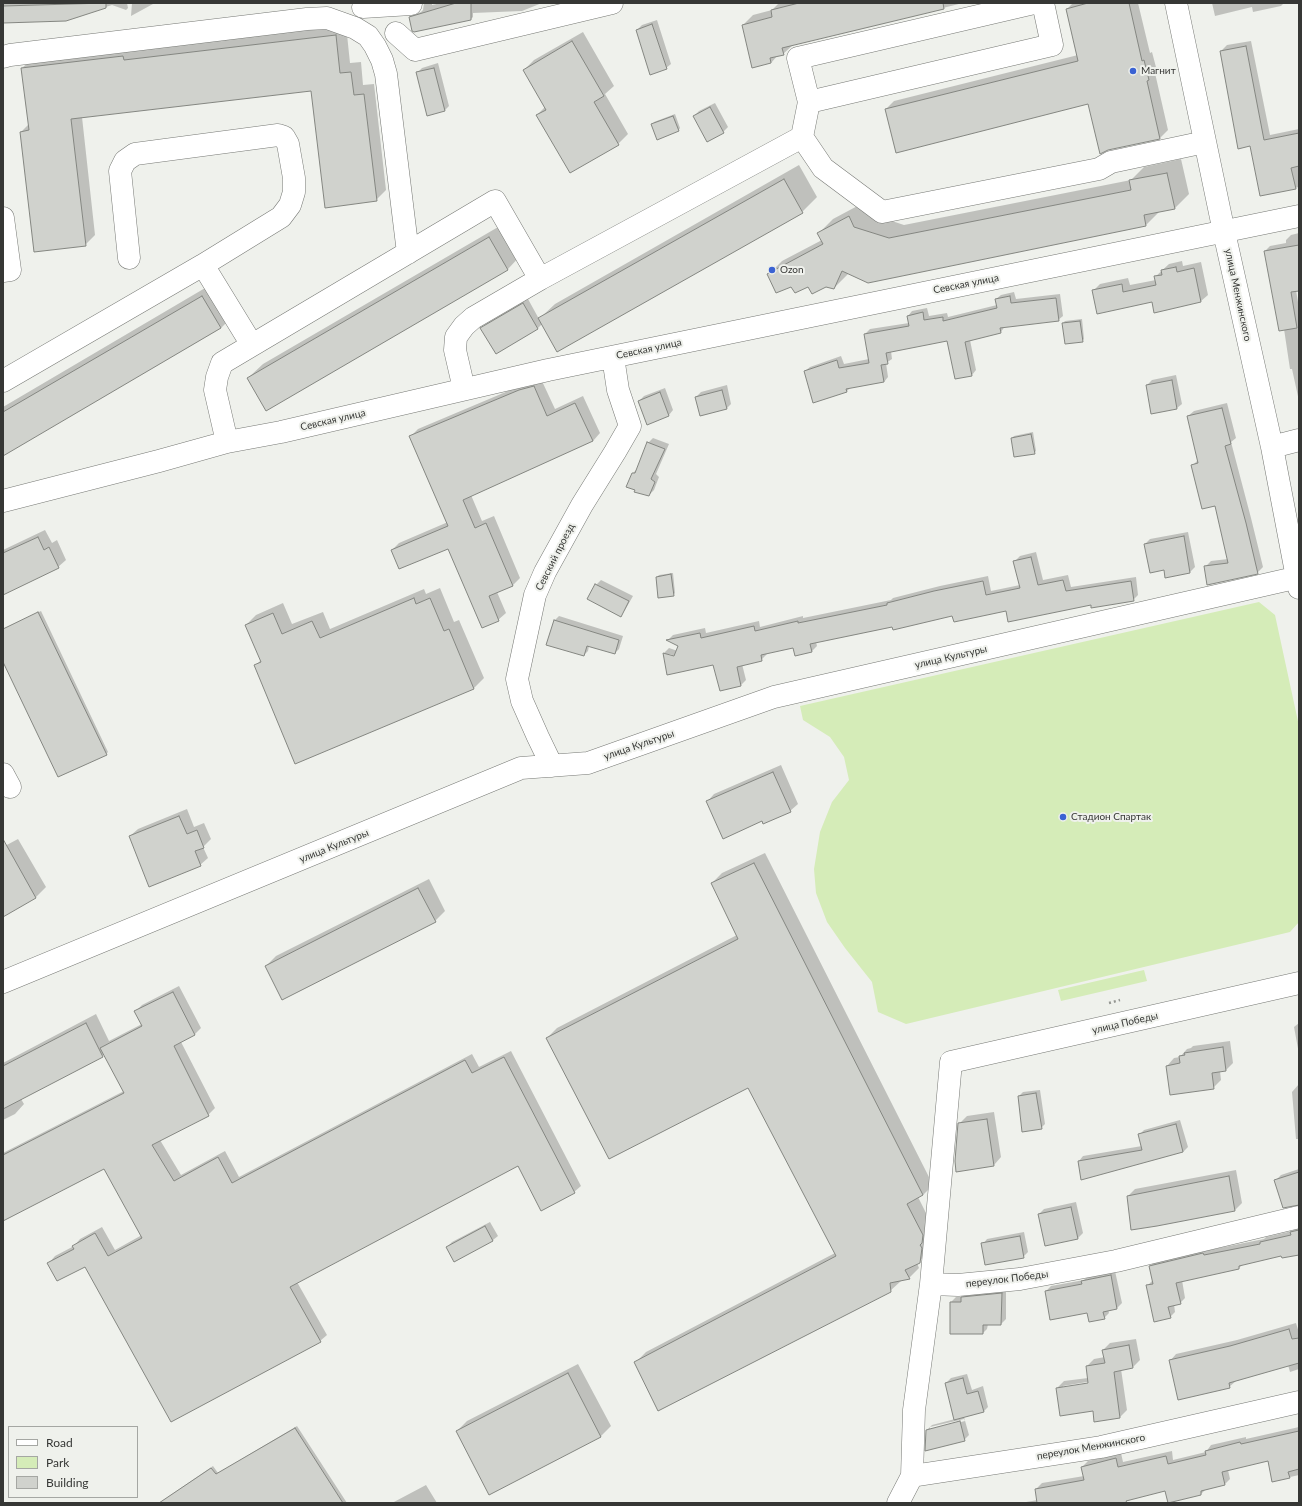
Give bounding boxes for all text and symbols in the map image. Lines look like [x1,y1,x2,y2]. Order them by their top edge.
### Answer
place label: Магнит [1141,65,1176,77]
marker: Магнит [1128,66,1138,76]
street label: улица Менжинского [1222,248,1254,342]
place label: Ozon [780,264,804,276]
marker: Ozon [767,265,777,275]
street label: Севская улица [932,272,1000,296]
street label: Севская улица [615,336,683,362]
street label: Севская улица [299,407,367,433]
street label: Севский проезд [533,521,577,593]
street label: улица Культуры [914,643,988,671]
street label: улица Культуры [602,727,676,763]
place label: Стадион Спартак [1071,811,1151,823]
marker: Стадион Спартак [1058,812,1068,822]
street label: улица Культуры [298,827,370,865]
street label: улица Победы [1091,1010,1159,1036]
street label: переулок Победы [965,1268,1049,1290]
legend [8,1426,138,1498]
street label: переулок Менжинского [1036,1432,1146,1462]
text: Road [46,1435,73,1450]
text: Park [46,1455,69,1470]
text: Building [46,1475,89,1490]

